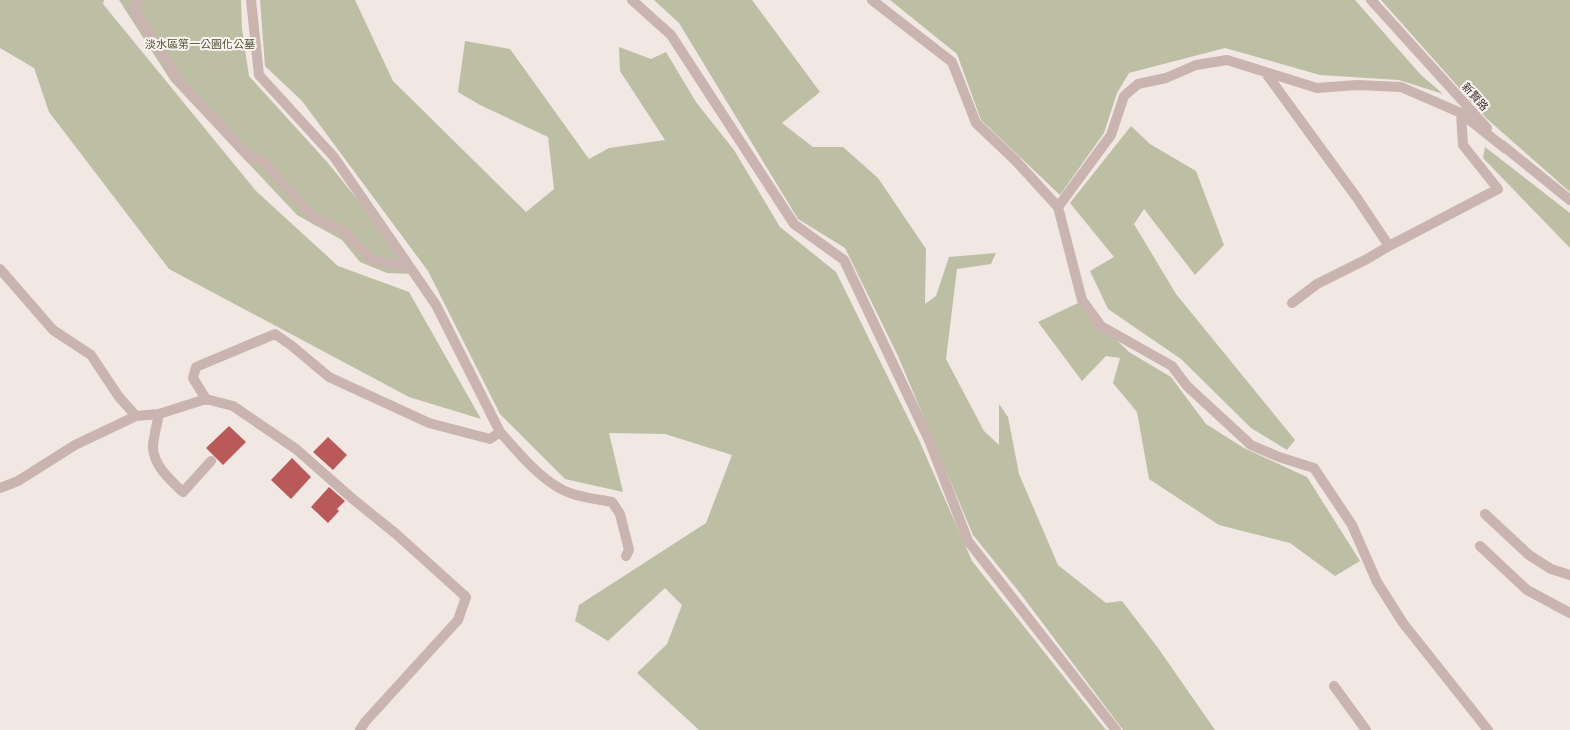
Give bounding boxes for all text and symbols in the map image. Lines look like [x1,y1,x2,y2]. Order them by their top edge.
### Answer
park label: 淡水區第一公園化公墓 [145,38,255,51]
street label: 新賢路 [1459,80,1491,114]

